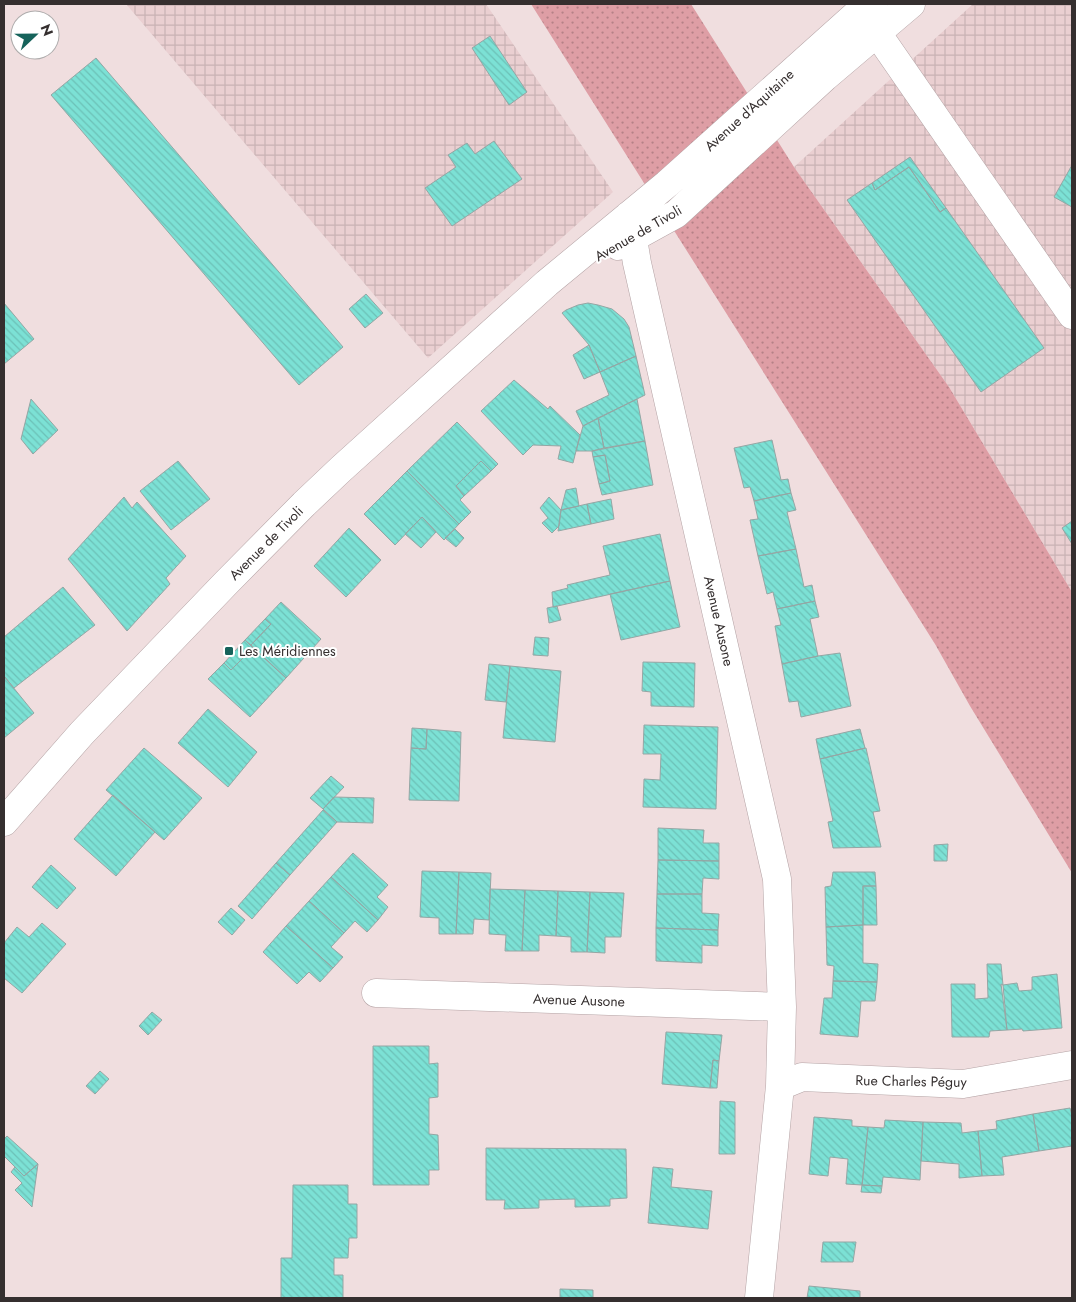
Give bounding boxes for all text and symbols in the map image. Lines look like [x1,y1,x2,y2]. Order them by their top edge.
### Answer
north arrow [10,10,60,60]
text: N [36,21,58,39]
street label: Avenue d'Aquitaine [700,64,798,156]
street label: Avenue de Tivoli [591,200,685,266]
street label: Avenue de Tivoli [224,501,308,585]
street label: Avenue Ausone [699,574,739,668]
place label: Les Méridiennes [239,641,336,661]
marker: Les Méridiennes [223,645,235,657]
street label: Avenue Ausone [533,988,625,1012]
street label: Rue Charles Péguy [855,1070,968,1092]

